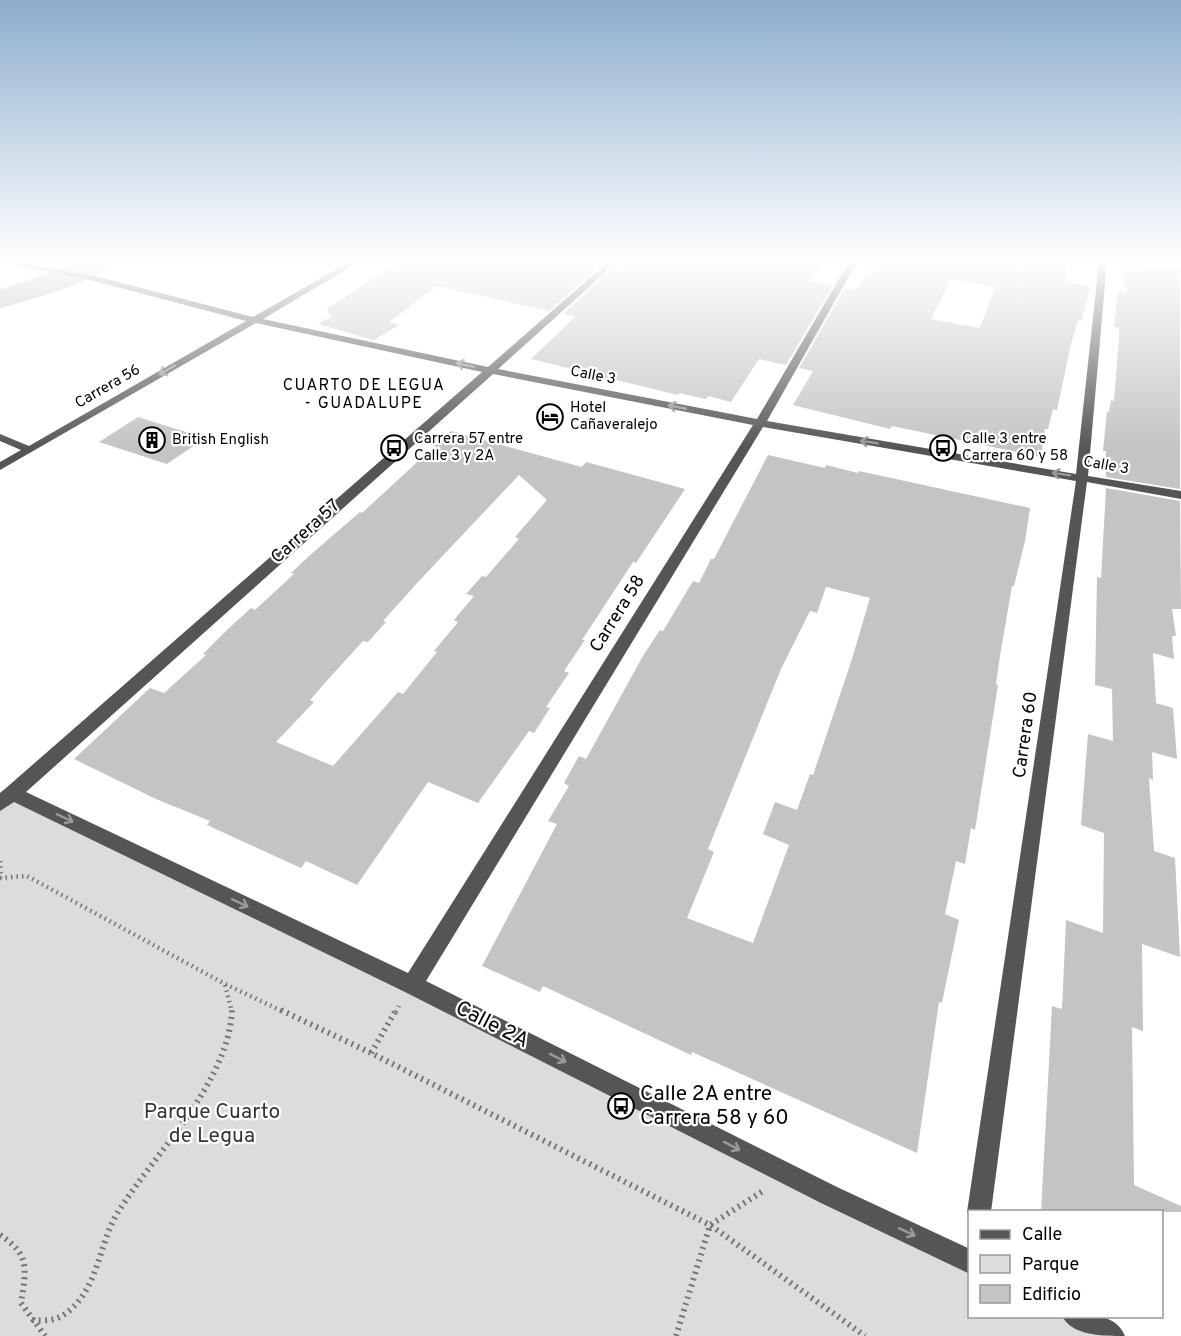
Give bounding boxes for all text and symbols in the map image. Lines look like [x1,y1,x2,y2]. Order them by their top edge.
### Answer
one-way arrow [456,359,475,371]
street label: Carrera 56 [72,361,144,413]
street label: Calle 3 [569,362,617,390]
one-way arrow [159,365,176,377]
district label: CUARTO DE LEGUA - GUADALUPE [283,376,445,414]
place label: Hotel Cañaveralejo [570,399,658,435]
one-way arrow [668,401,687,412]
hotel icon: Hotel Cañaveralejo [535,402,565,432]
building icon: British English [137,425,167,455]
place label: Carrera 57 entre Calle 3 y 2A [414,430,523,466]
place label: Calle 3 entre Carrera 60 y 58 [962,430,1068,466]
place label: British English [172,431,269,450]
bus stop icon: Carrera 57 entre Calle 3 y 2A [379,433,409,463]
bus stop icon: Calle 3 entre Carrera 60 y 58 [928,433,958,463]
one-way arrow [860,436,879,447]
street label: Calle 3 [1082,453,1130,479]
one-way arrow [1052,468,1072,479]
street label: Carrera 57 [267,495,345,569]
street label: Carrera 58 [585,571,651,657]
street label: Carrera 60 [1009,690,1043,780]
one-way arrow [55,813,73,825]
one-way arrow [231,897,249,909]
street label: Calle 2A [451,995,533,1055]
one-way arrow [549,1053,567,1065]
place label: Calle 2A entre Carrera 58 y 60 [640,1081,789,1132]
bus stop icon: Calle 2A entre Carrera 58 y 60 [606,1091,636,1121]
park label: Parque Cuarto de Legua [144,1099,280,1150]
one-way arrow [723,1141,741,1153]
legend [968,1210,1163,1318]
text: Calle [1022,1224,1062,1247]
one-way arrow [898,1227,916,1239]
text: Parque [1022,1254,1079,1277]
text: Edificio [1022,1284,1081,1307]

